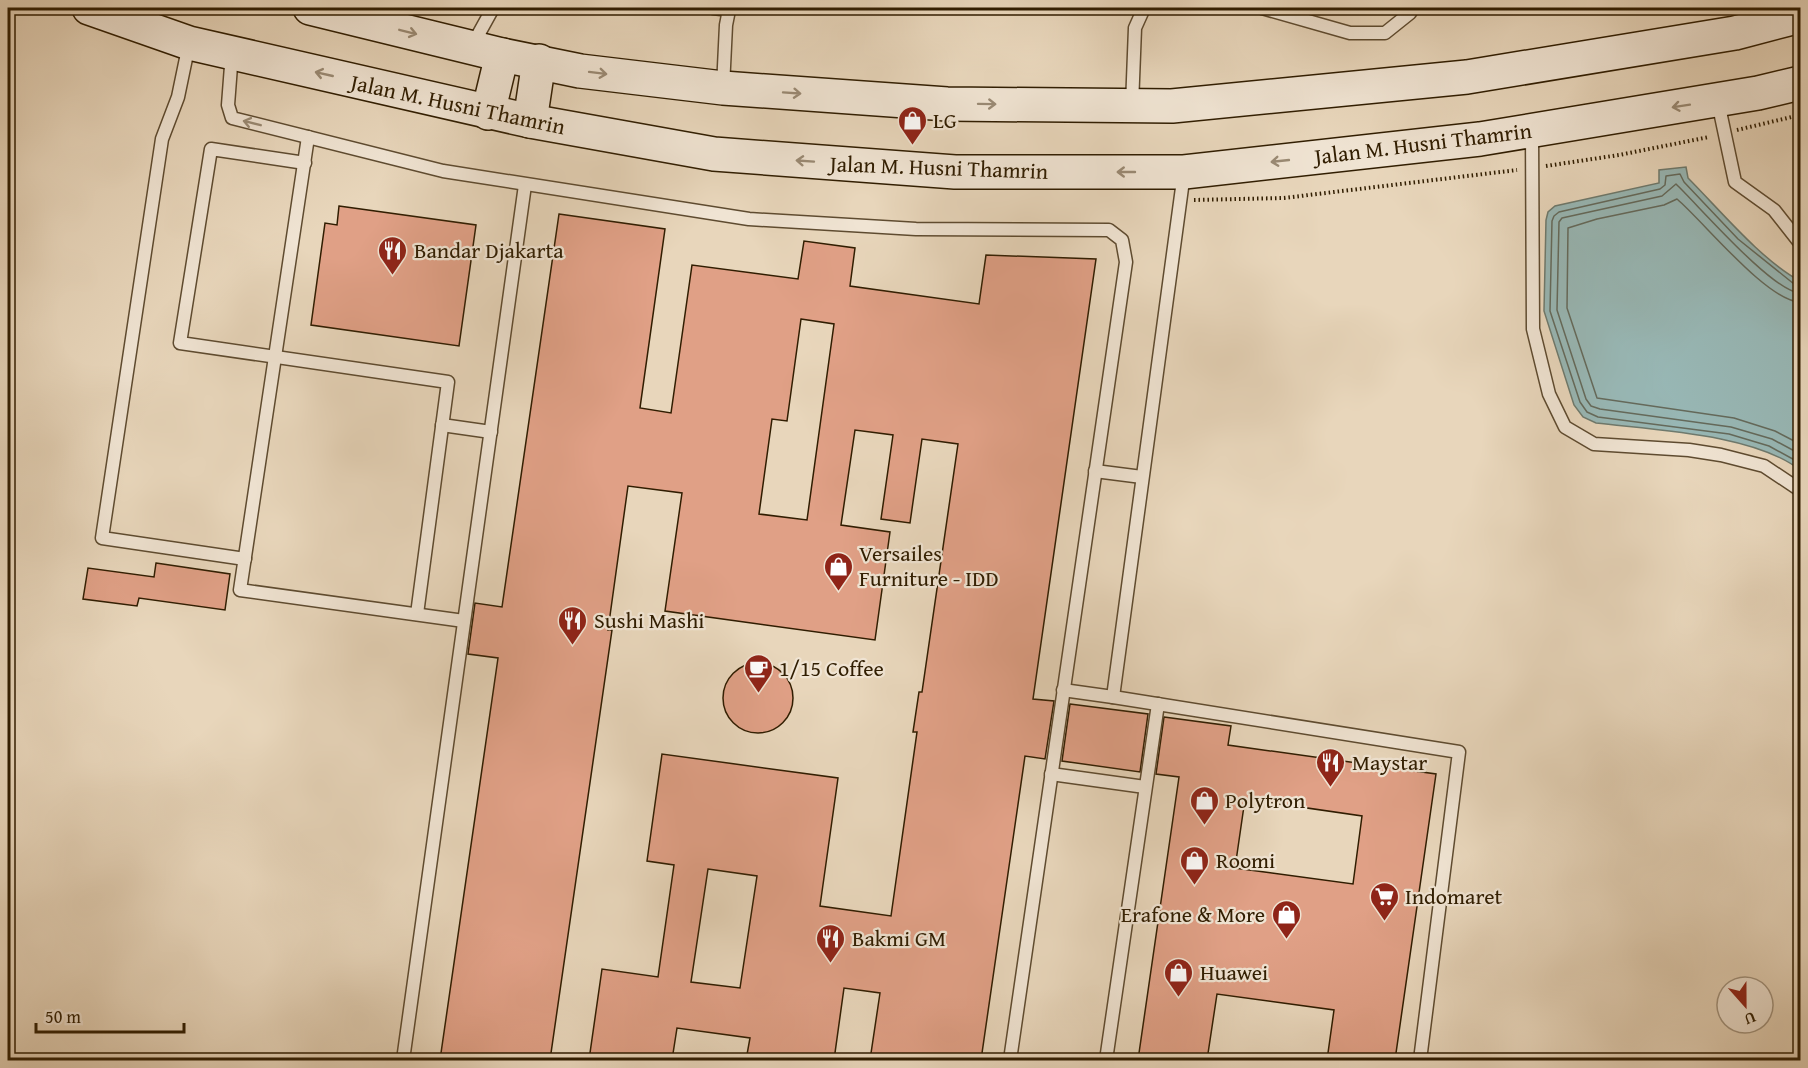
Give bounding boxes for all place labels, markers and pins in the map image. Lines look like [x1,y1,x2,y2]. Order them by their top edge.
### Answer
shop icon: LG [896,104,928,146]
place label: LG [933,104,957,136]
restaurant icon: Bandar Djakarta [377,234,409,276]
place label: Bandar Djakarta [414,234,564,266]
place label: Versailes Furniture - IDD [859,537,999,594]
shop icon: Versailes Furniture - IDD [822,550,854,592]
restaurant icon: Sushi Mashi [557,604,589,646]
place label: Sushi Mashi [594,604,704,636]
cafe icon: 1/15 Coffee [742,652,774,694]
place label: 1/15 Coffee [779,652,884,684]
restaurant icon: Maystar [1315,746,1347,788]
place label: Maystar [1352,746,1427,778]
shop icon: Polytron [1188,784,1220,826]
place label: Polytron [1225,784,1306,816]
shop icon: Roomi [1179,844,1211,886]
place label: Roomi [1216,844,1275,876]
supermarket icon: Indomaret [1368,880,1400,922]
place label: Indomaret [1405,880,1503,912]
place label: Erafone & More [1121,898,1265,930]
shop icon: Erafone & More [1270,898,1302,940]
restaurant icon: Bakmi GM [815,922,847,964]
place label: Bakmi GM [852,922,946,954]
shop icon: Huawei [1163,956,1195,998]
place label: Huawei [1200,956,1268,988]

